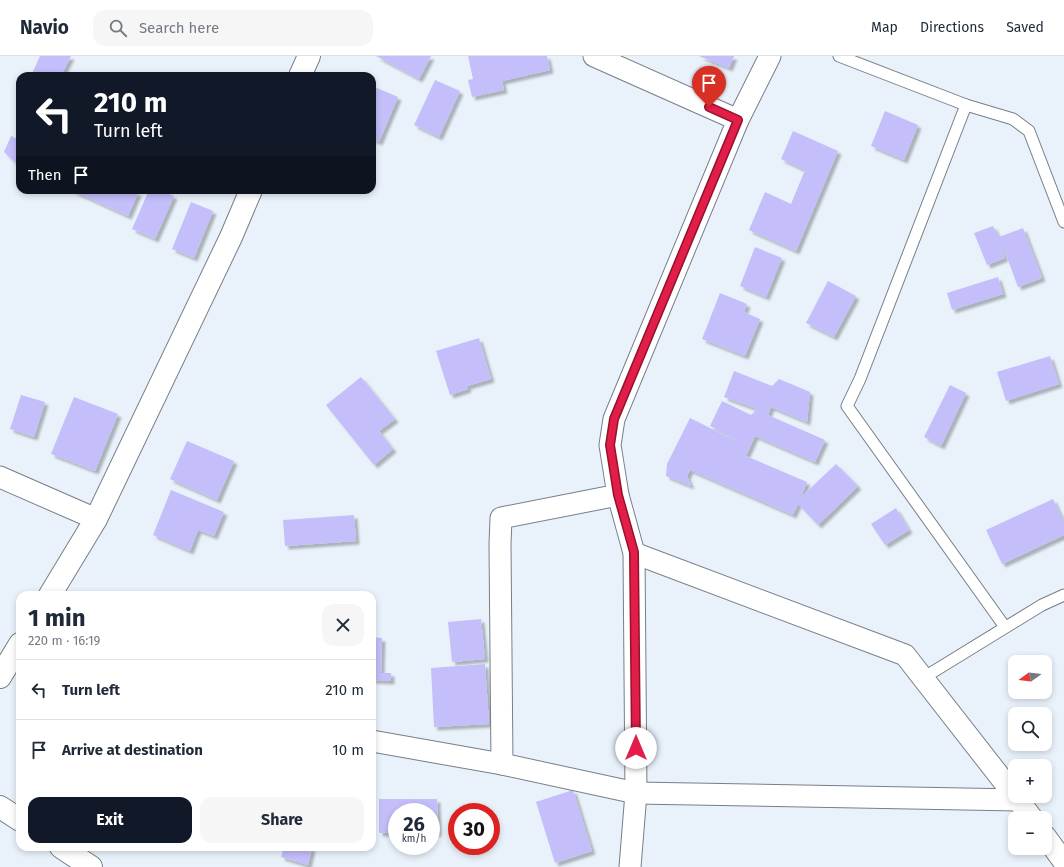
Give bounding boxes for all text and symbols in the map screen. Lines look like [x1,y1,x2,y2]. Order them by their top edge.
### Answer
search box [93,10,373,46]
text: Navio [20,16,69,39]
icon: search [107,17,129,39]
text: Search here [139,19,219,37]
text: Map [871,19,898,36]
text: Directions [920,19,984,36]
text: Saved [1006,19,1044,36]
pin [692,66,726,107]
icon: arrive [698,72,720,94]
text: 210 m [94,86,168,119]
icon: left [28,88,80,140]
text: Turn left [94,120,163,142]
icon: arrive [70,164,92,186]
text: Then [28,166,62,184]
text: 1 min [28,604,86,632]
button: close [322,604,364,646]
text: 220 m · 16:19 [28,633,100,648]
north arrow [1008,655,1052,699]
map controls [1008,655,1052,855]
icon: left [28,679,50,701]
text: Turn left [62,681,120,699]
text: 210 m [325,681,364,699]
button: search [1008,707,1052,751]
position arrow [615,727,657,769]
icon: arrive [28,739,50,761]
text: Arrive at destination [62,741,203,759]
text: 10 m [332,741,364,759]
button: + [1008,759,1052,803]
button: Exit [28,797,192,843]
button: Share [200,797,364,843]
speed limit sign: 30 [448,803,500,855]
button: − [1008,811,1052,855]
text: 26 [403,812,425,836]
text: km/h [402,833,426,845]

